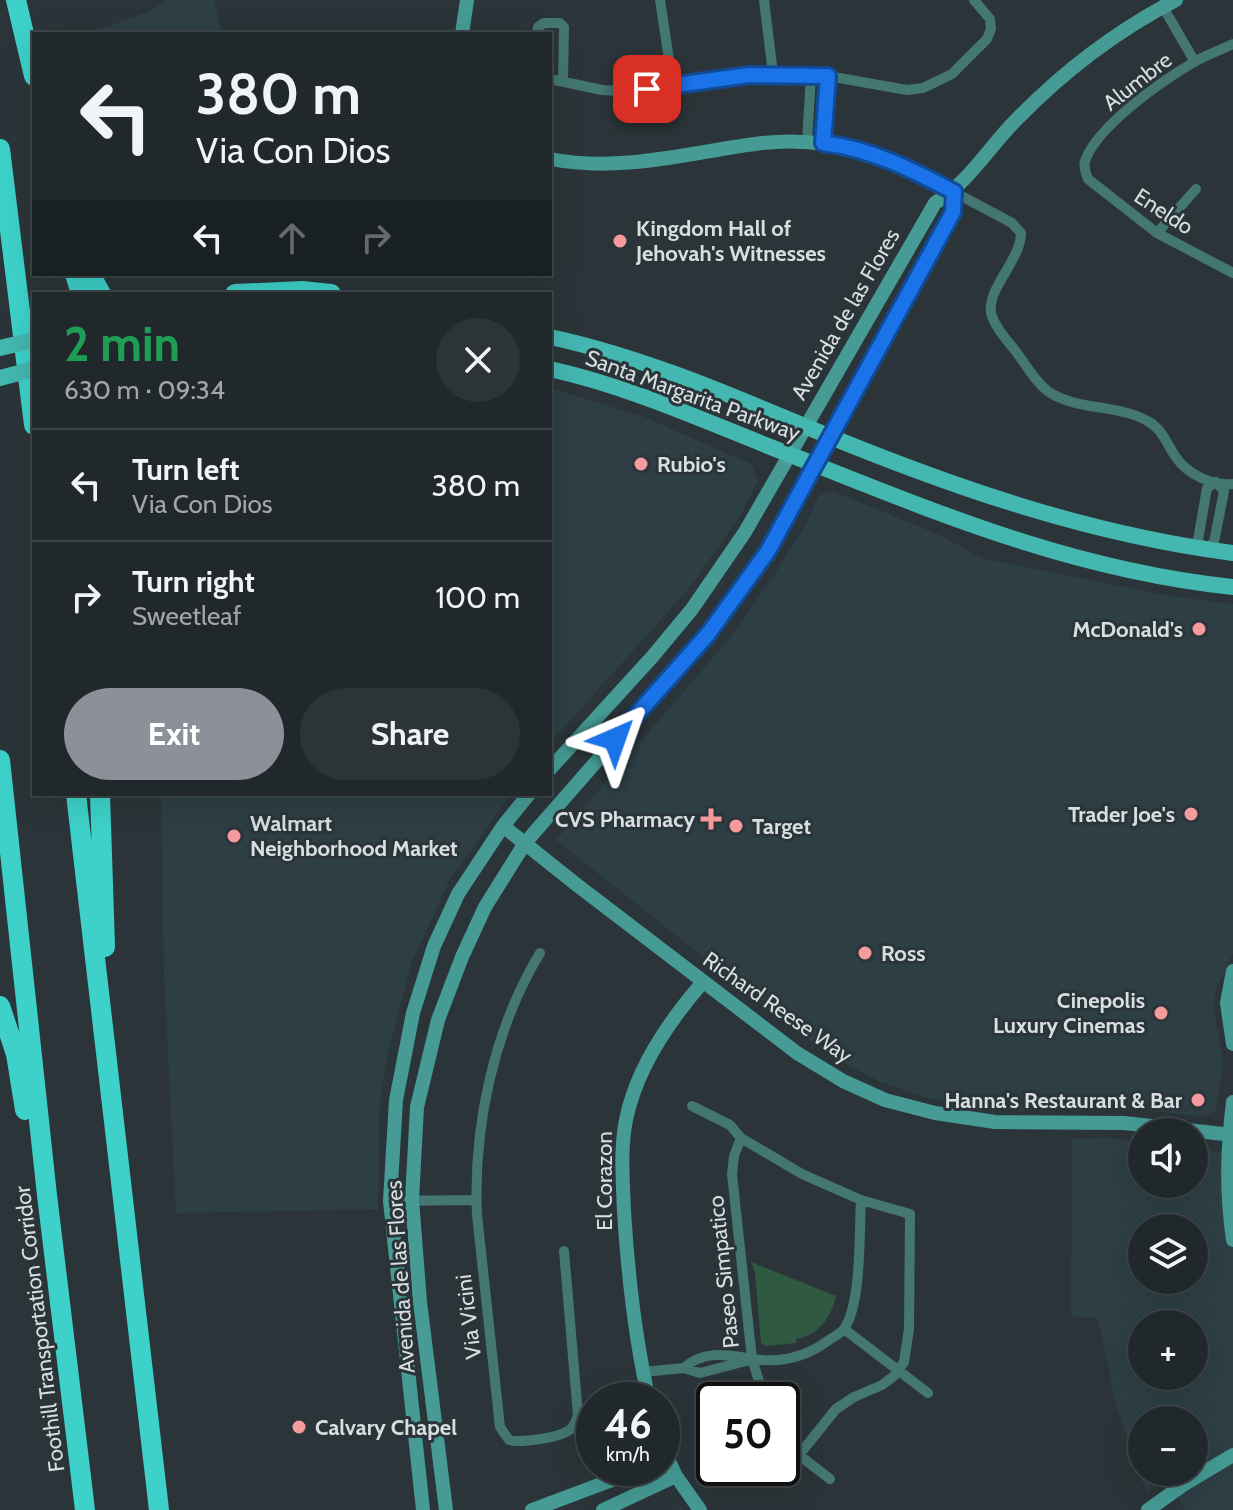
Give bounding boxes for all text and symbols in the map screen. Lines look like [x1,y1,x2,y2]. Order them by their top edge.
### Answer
street label: Alumbre [1098,46,1177,117]
pin [613,55,681,123]
text: 380 m [196,60,361,128]
icon: left [64,64,168,168]
icon: arrive [625,67,669,111]
text: Via Con Dios [196,128,391,172]
street label: Eneldo [1129,182,1198,240]
place label: Kingdom Hall of Jehovah's Witnesses [635,215,826,267]
icon: left [186,216,230,260]
icon: ahead [270,216,314,260]
icon: right [354,216,398,260]
street label: Avenida de las Flores [785,224,905,405]
marker: Kingdom Hall of Jehovah's Witnesses [611,232,629,250]
text: 2 min [64,315,180,373]
button: close [436,318,520,402]
street label: Santa Margarita Parkway [582,344,804,447]
text: 630 m · 09:34 [64,374,225,406]
text: Turn left [132,451,240,488]
place label: Rubio's [657,451,726,478]
marker: Rubio's [632,455,650,473]
icon: left [64,463,108,507]
text: 380 m [432,467,520,504]
text: Via Con Dios [132,488,272,520]
text: Turn right [132,563,255,600]
icon: right [64,575,108,619]
text: 100 m [435,579,520,616]
text: Sweetleaf [132,600,241,632]
place label: McDonald's [1072,616,1183,643]
marker: McDonald's [1190,620,1208,638]
button: Exit [64,688,284,780]
button: Share [300,688,520,780]
position arrow [573,697,657,781]
place label: Trader Joe's [1068,801,1175,828]
marker: Trader Joe's [1182,805,1200,823]
place label: CVS Pharmacy [555,806,695,833]
place label: Walmart Neighborhood Market [250,810,458,862]
marker: CVS Pharmacy [702,810,720,828]
place label: Target [752,813,811,840]
marker: Target [727,817,745,835]
marker: Walmart Neighborhood Market [225,827,243,845]
place label: Ross [881,940,926,967]
marker: Ross [856,944,874,962]
street label: Richard Reese Way [698,946,858,1069]
place label: Cinepolis Luxury Cinemas [993,987,1145,1039]
marker: Cinepolis Luxury Cinemas [1152,1004,1170,1022]
place label: Hanna's Restaurant & Bar [944,1087,1183,1114]
marker: Hanna's Restaurant & Bar [1189,1091,1207,1109]
map controls [1128,1118,1208,1486]
button: sound [1128,1118,1208,1198]
street label: El Corazon [591,1131,618,1231]
street label: Avenida de las Flores [380,1180,421,1374]
street label: Foothill Transportation Corridor [9,1184,70,1474]
street label: Paseo Simpatico [702,1194,745,1350]
button: layers [1128,1214,1208,1294]
street label: Via Vicini [450,1273,487,1361]
button: + [1128,1310,1208,1390]
speed limit sign: 50 [696,1382,800,1486]
text: 46 [604,1399,652,1448]
button: − [1128,1406,1208,1486]
place label: Calvary Chapel [315,1414,457,1441]
marker: Calvary Chapel [290,1418,308,1436]
text: km/h [606,1442,650,1466]

